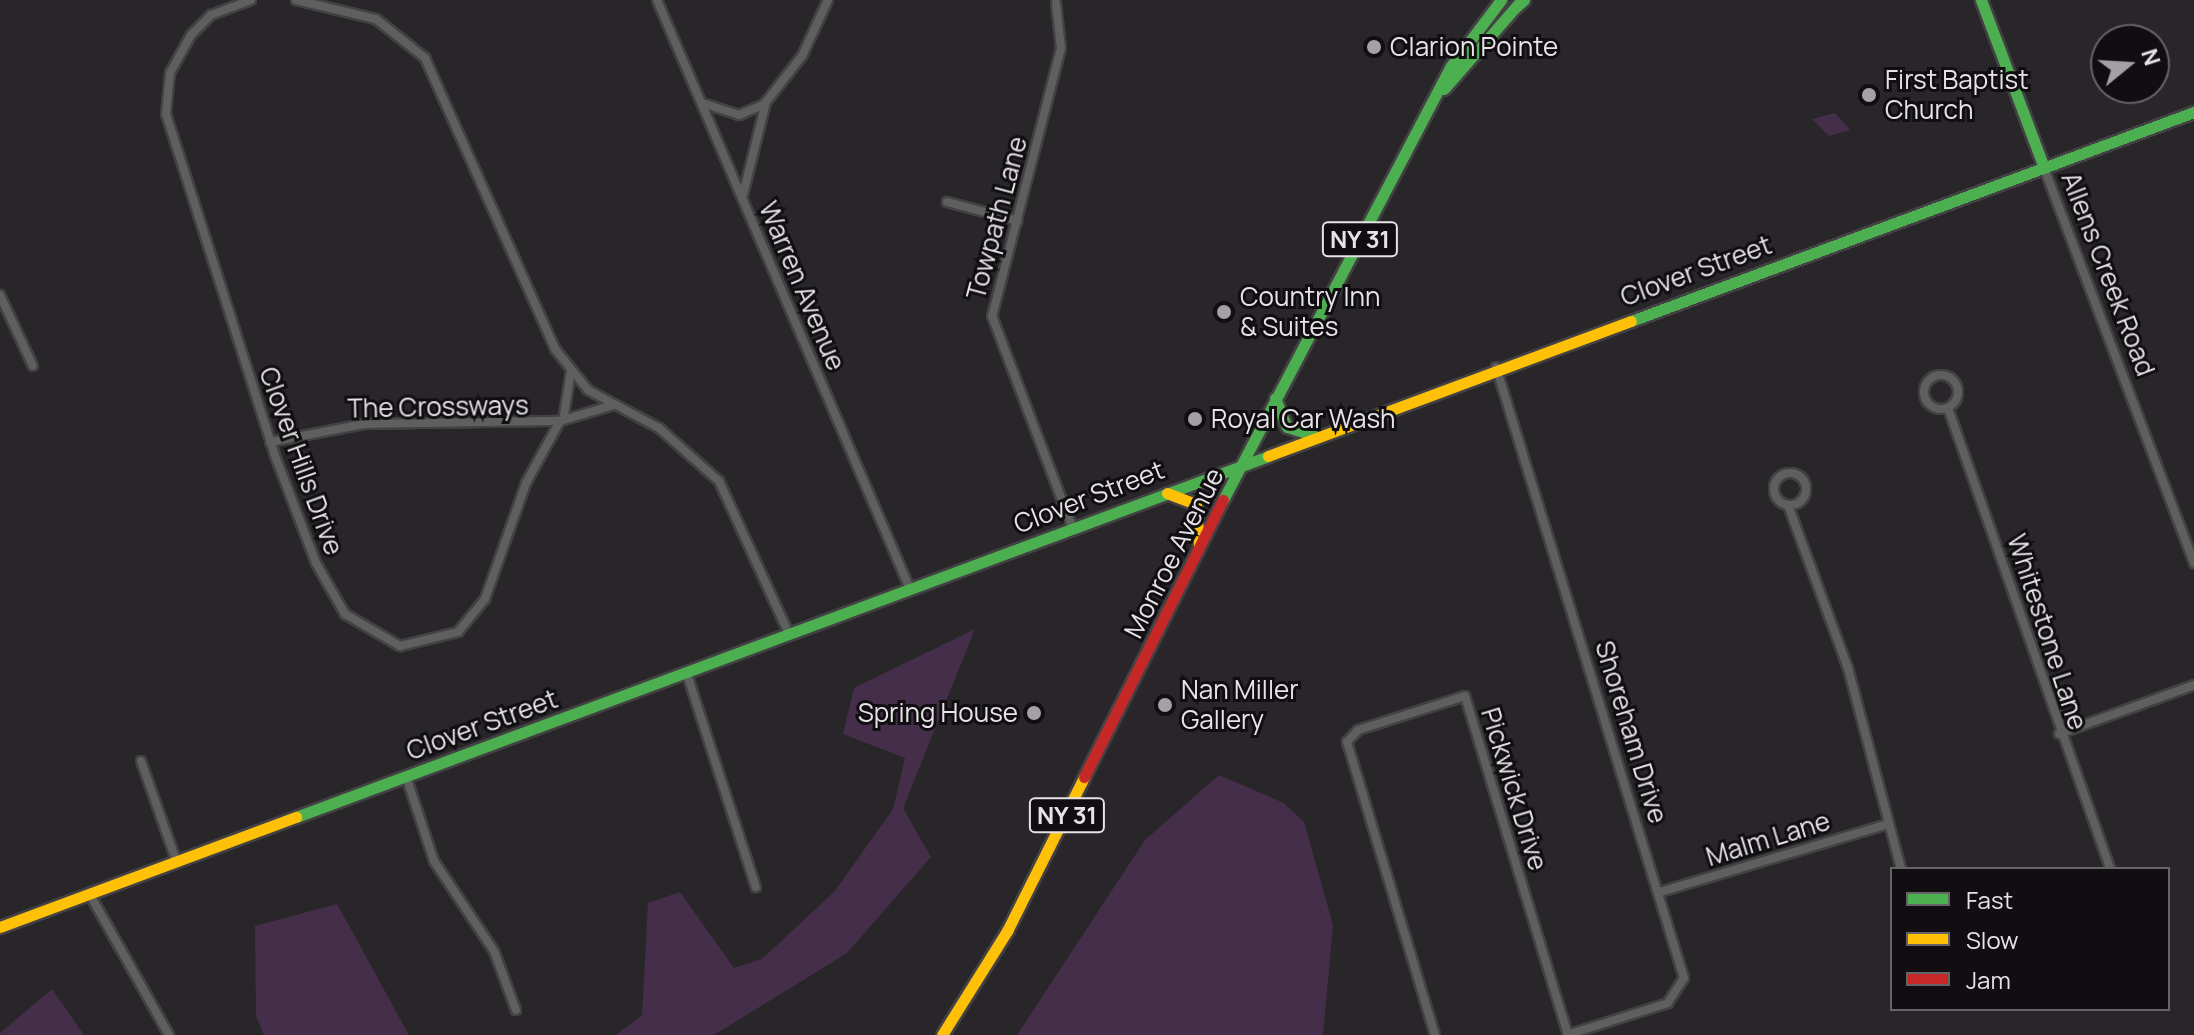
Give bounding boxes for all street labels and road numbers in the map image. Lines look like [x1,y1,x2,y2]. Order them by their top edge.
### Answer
street label: Towpath Lane [960,133,1034,303]
street label: Allens Creek Road [2055,168,2161,380]
street label: Warren Avenue [752,197,852,375]
road number: NY 31 [1320,219,1400,259]
street label: Clover Street [1616,229,1776,313]
street label: Clover Hills Drive [253,363,349,559]
street label: The Crossways [347,390,529,424]
street label: Clover Street [1009,454,1169,540]
street label: Monroe Avenue [1118,463,1230,643]
street label: Whitestone Lane [2001,530,2093,734]
street label: Shoreham Drive [1588,637,1674,827]
street label: Clover Street [402,683,562,767]
street label: Pickwick Drive [1474,704,1554,874]
road number: NY 31 [1027,795,1107,835]
street label: Malm Lane [1702,805,1834,873]

